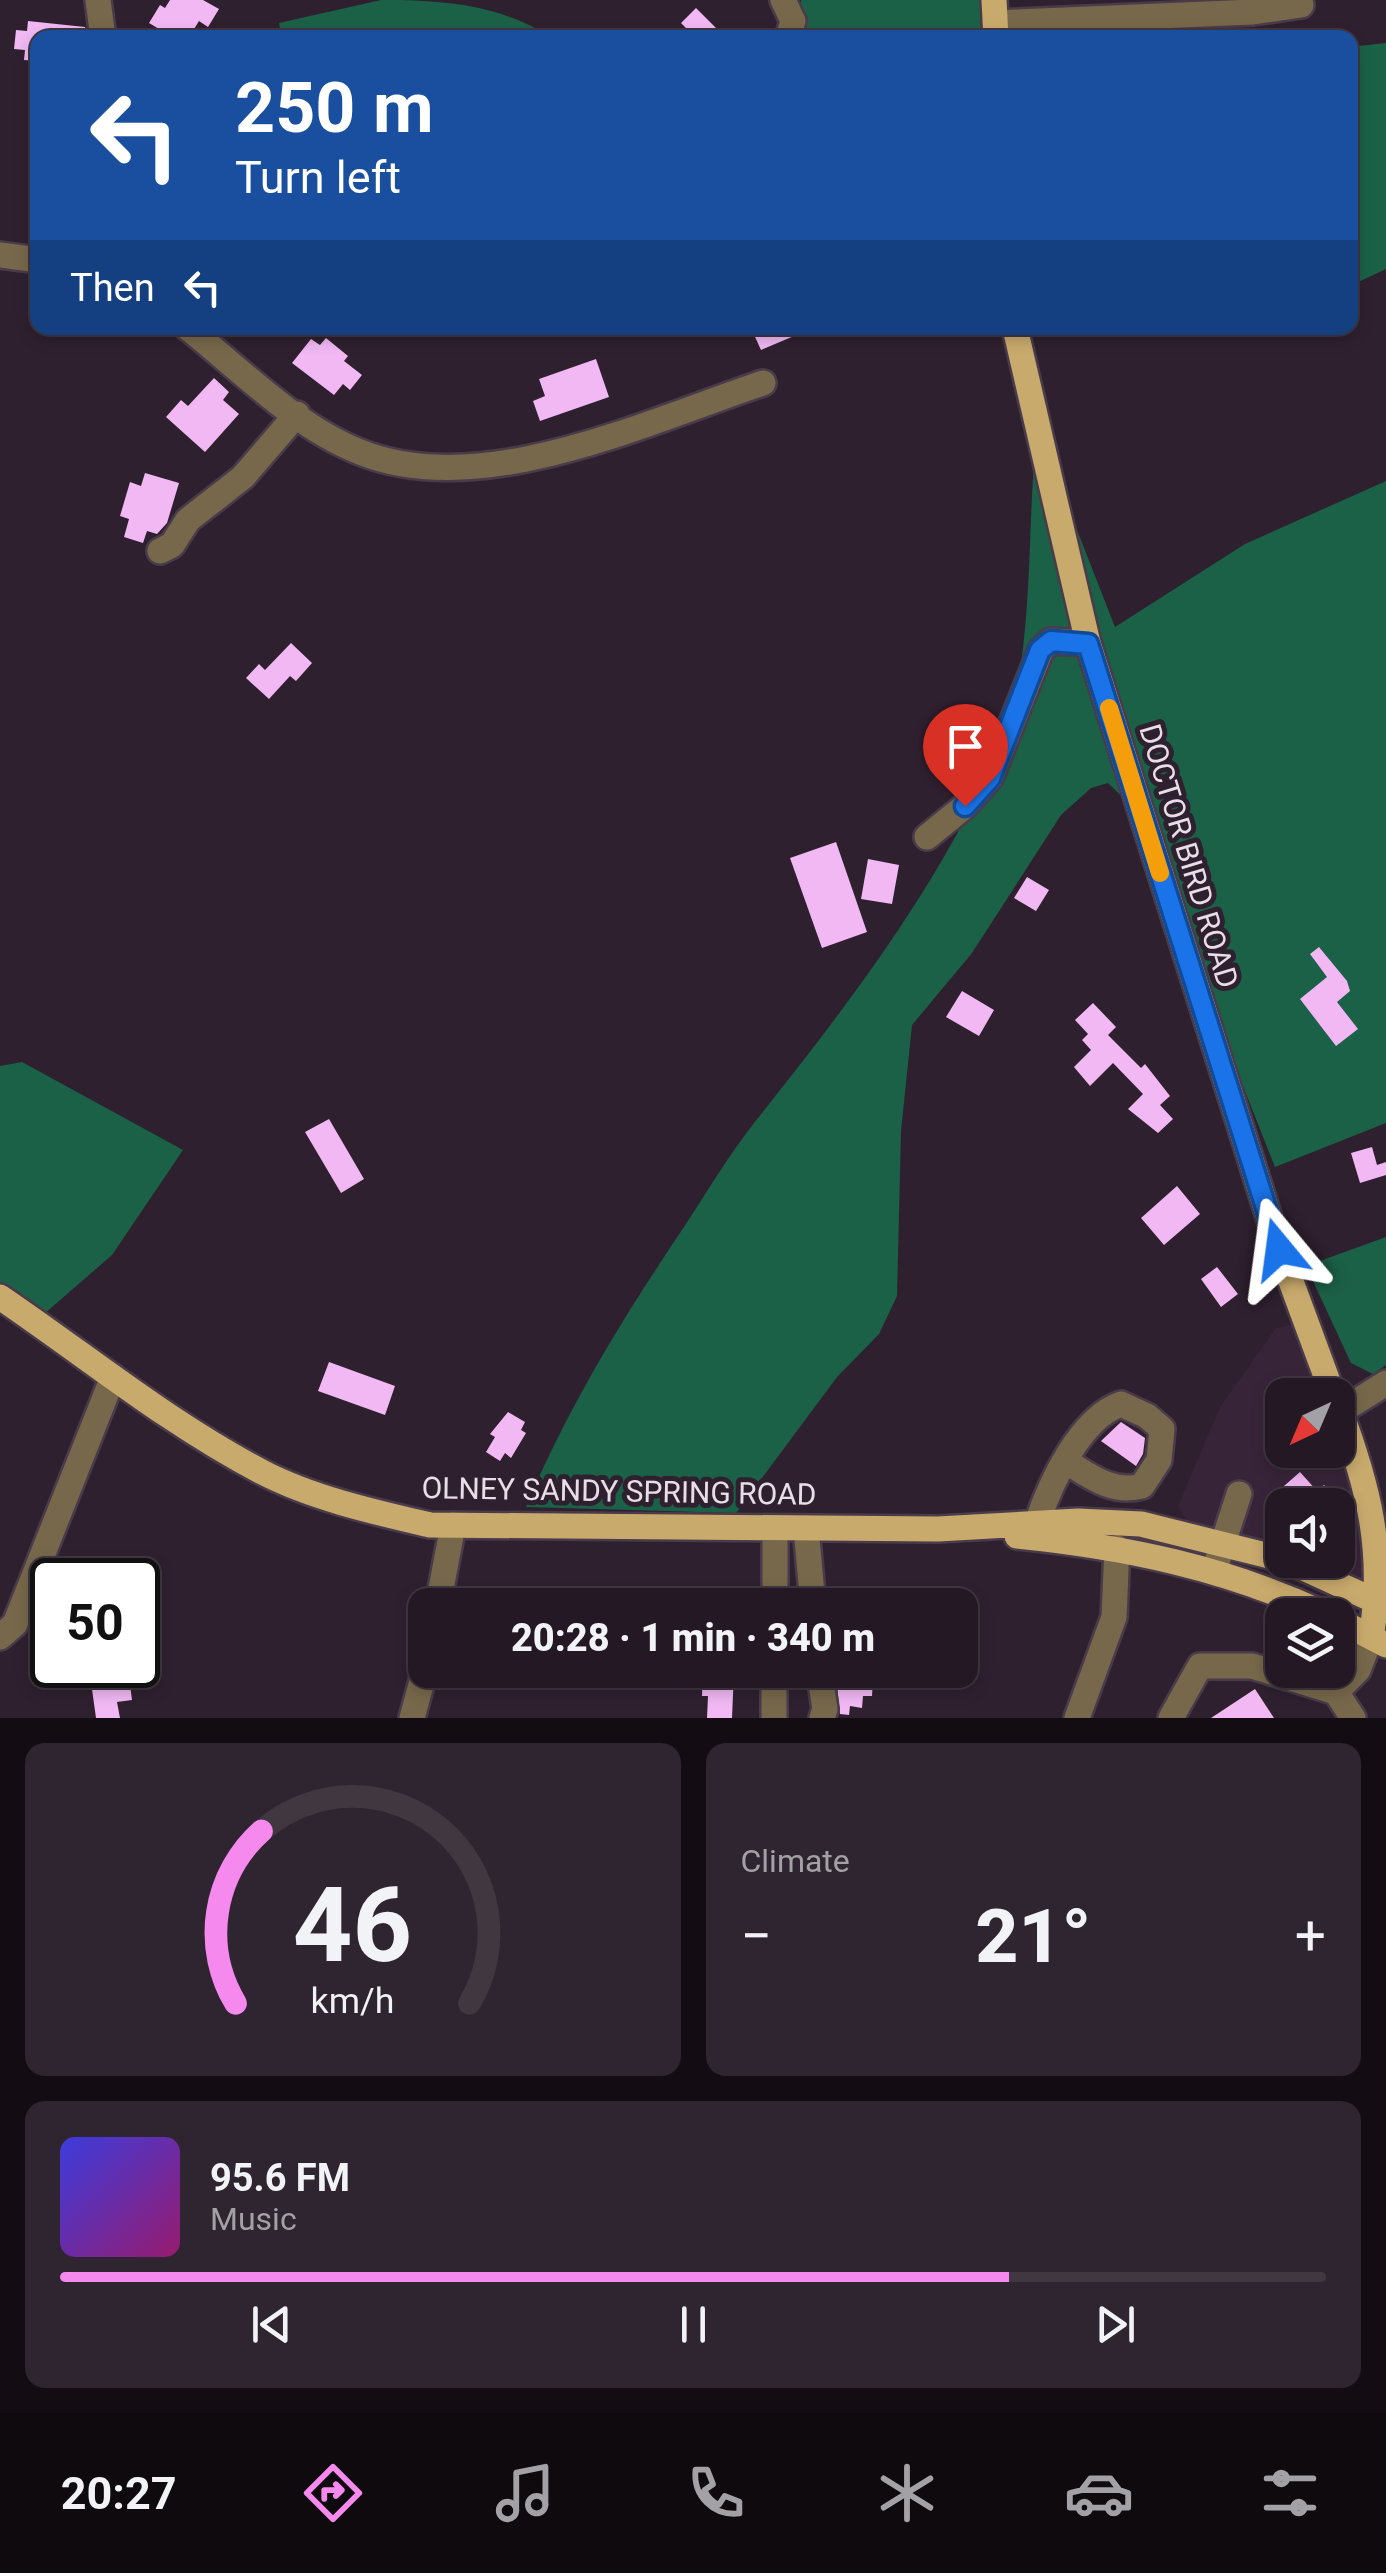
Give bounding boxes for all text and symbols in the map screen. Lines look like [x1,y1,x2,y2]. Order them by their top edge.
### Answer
text: 250 m [235,67,434,149]
icon: left [70,70,200,200]
text: Turn left [235,151,401,204]
icon: left [175,260,230,315]
text: Then [70,266,155,310]
pin [923,704,1008,807]
icon: arrive [938,719,993,774]
street label: DOCTOR BIRD ROAD [1132,720,1246,992]
position arrow [1227,1197,1331,1301]
north arrow [1265,1378,1355,1468]
map controls [1265,1378,1355,1688]
street label: OLNEY SANDY SPRING ROAD [421,1470,817,1512]
button: sound [1265,1488,1355,1578]
speed limit sign: 50 [30,1558,160,1688]
button: layers [1265,1598,1355,1688]
text: 20:28 · 1 min · 340 m [511,1616,875,1660]
text: Climate [741,1842,850,1880]
text: 46 [293,1865,412,1986]
text: 21° [975,1892,1091,1980]
text: − [741,1904,772,1968]
text: + [1295,1904,1326,1968]
text: km/h [311,1980,395,2022]
text: 95.6 FM [210,2156,350,2200]
text: Music [210,2200,297,2238]
icon: previous [244,2297,299,2352]
icon: pause [666,2297,721,2352]
icon: next [1088,2297,1143,2352]
icon: directions [298,2458,368,2528]
icon: music [490,2458,560,2528]
icon: phone [681,2458,751,2528]
icon: climate [872,2458,942,2528]
icon: car [1064,2458,1134,2528]
icon: filters [1255,2458,1325,2528]
text: 20:27 [61,2467,177,2520]

